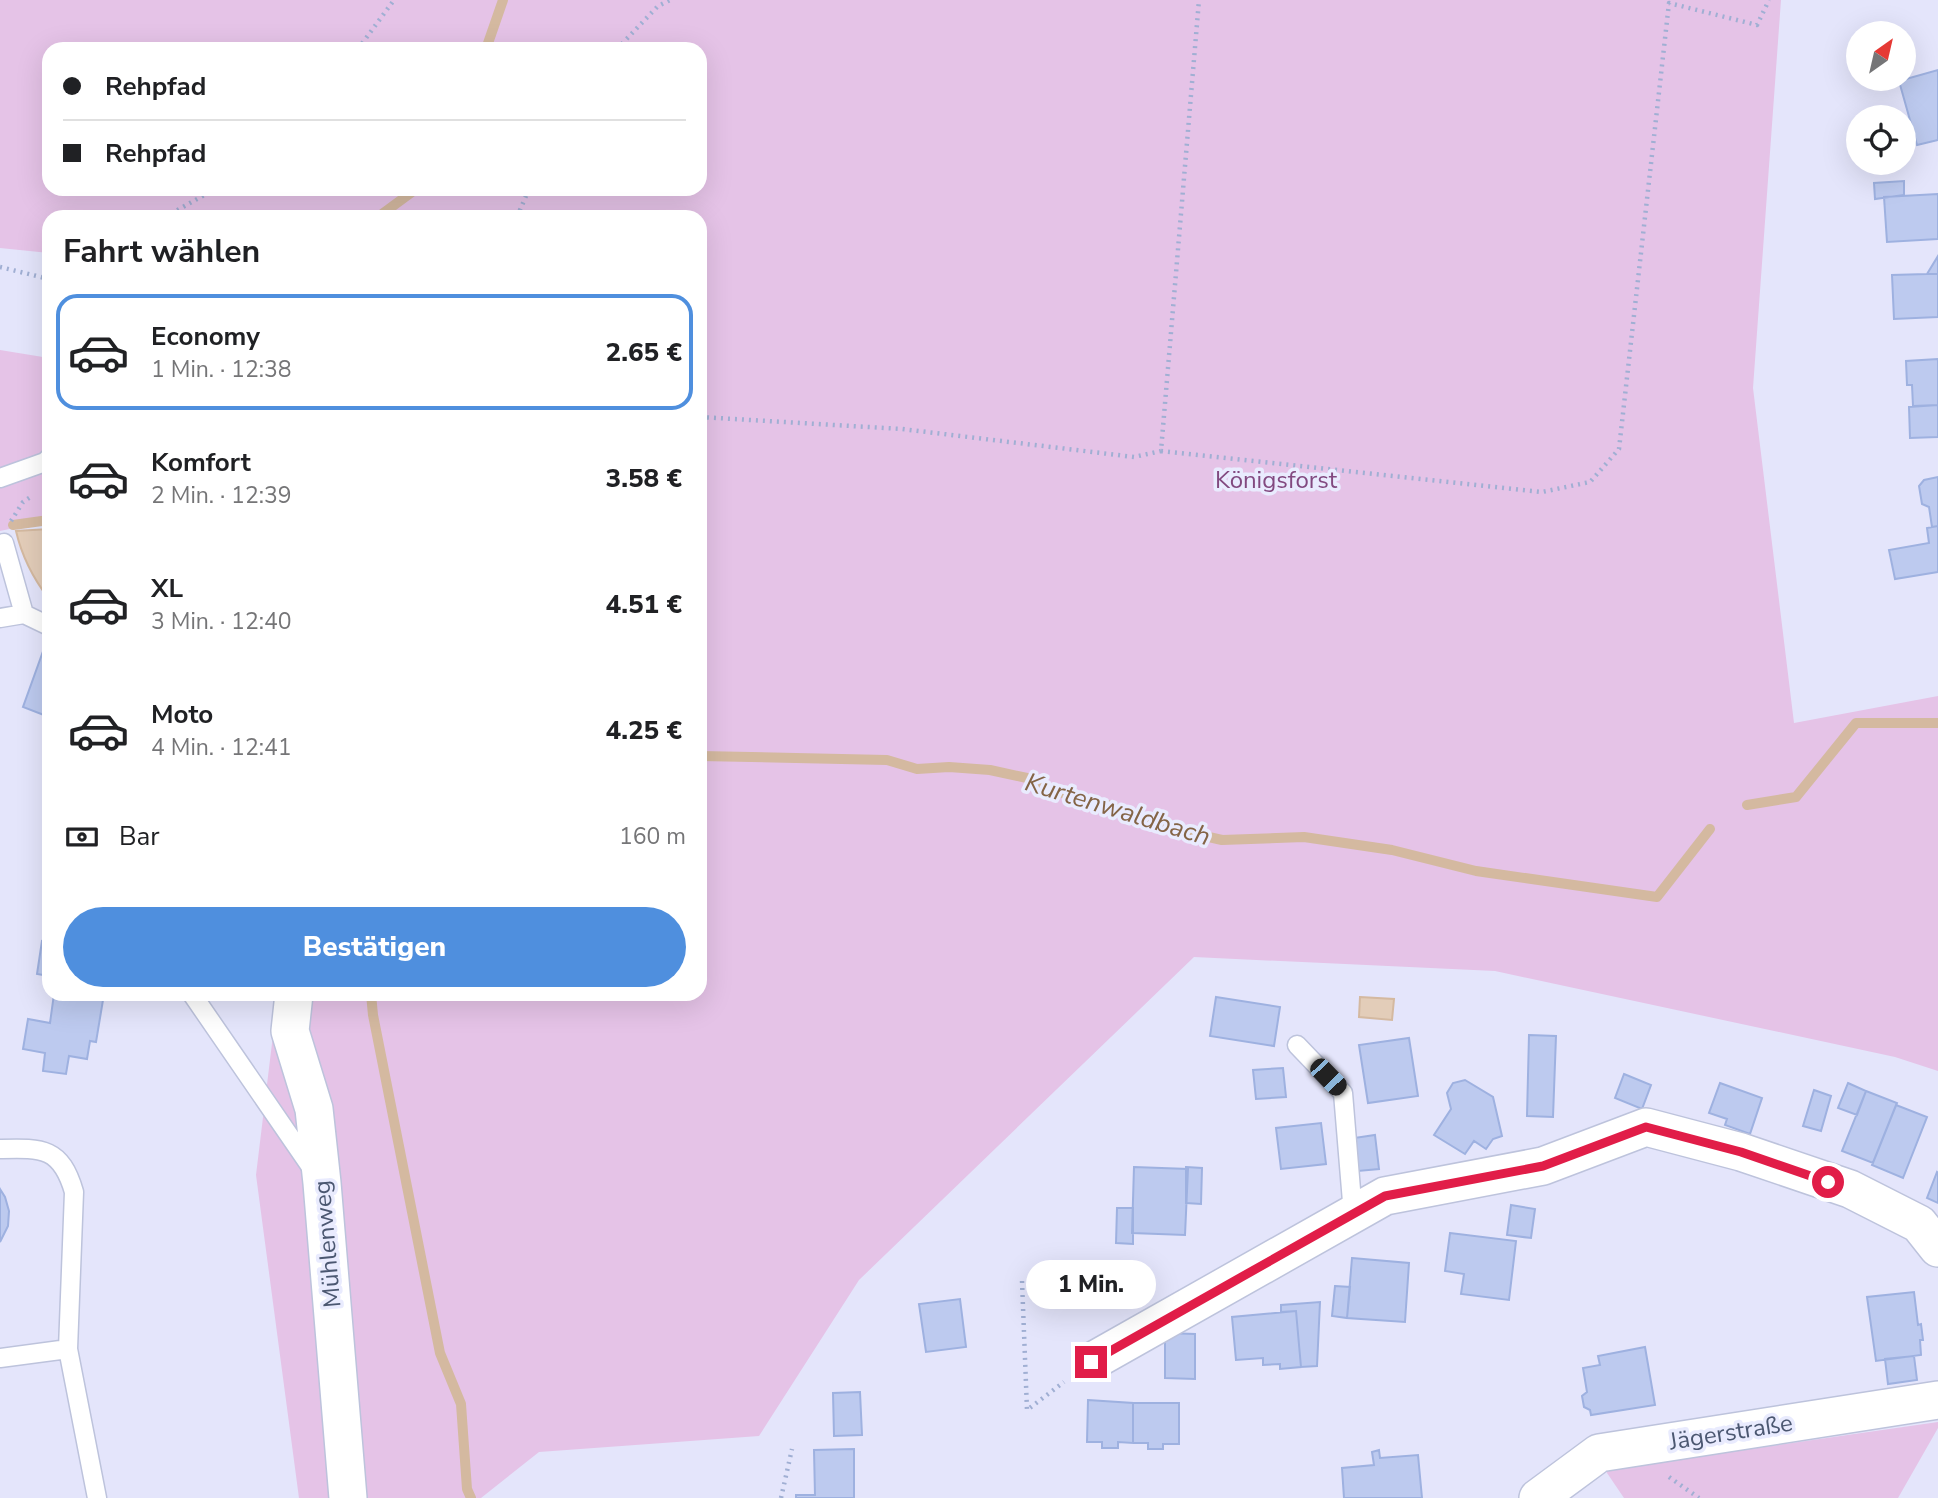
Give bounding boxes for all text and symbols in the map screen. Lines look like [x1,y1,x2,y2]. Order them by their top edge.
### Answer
north arrow [1846,21,1916,91]
map controls [1846,21,1916,175]
text: Rehpfad [105,69,206,104]
button: locate [1846,105,1916,175]
text: Rehpfad [105,136,206,171]
text: Fahrt wählen [63,230,260,273]
text: Economy [151,319,260,354]
icon: car [67,321,130,384]
text: 2.65 € [606,335,682,370]
text: 1 Min. · 12:38 [151,354,292,385]
text: Komfort [151,445,251,480]
icon: car [67,447,130,510]
text: 3.58 € [606,461,682,496]
park label: Königsforst [1215,464,1338,496]
text: 2 Min. · 12:39 [151,480,292,511]
text: XL [151,571,183,606]
icon: car [67,573,130,636]
text: 4.51 € [606,587,682,622]
text: 3 Min. · 12:40 [151,606,292,637]
text: Moto [151,697,213,732]
icon: car [67,699,130,762]
text: 4.25 € [606,713,682,748]
text: 4 Min. · 12:41 [151,732,292,763]
water label: Kurtenwaldbach [1021,765,1215,854]
icon: cash [63,818,101,856]
text: Bar [119,819,160,854]
text: 160 m [619,821,686,852]
button: Bestätigen [63,907,686,987]
car [1306,1055,1351,1099]
route start [1812,1166,1844,1198]
street label: Mühlenweg [305,1179,349,1309]
callout: 1 Min. [1026,1260,1156,1310]
text: 1 Min. [1058,1269,1124,1300]
route end [1075,1346,1107,1378]
street label: Jägerstraße [1666,1406,1795,1458]

